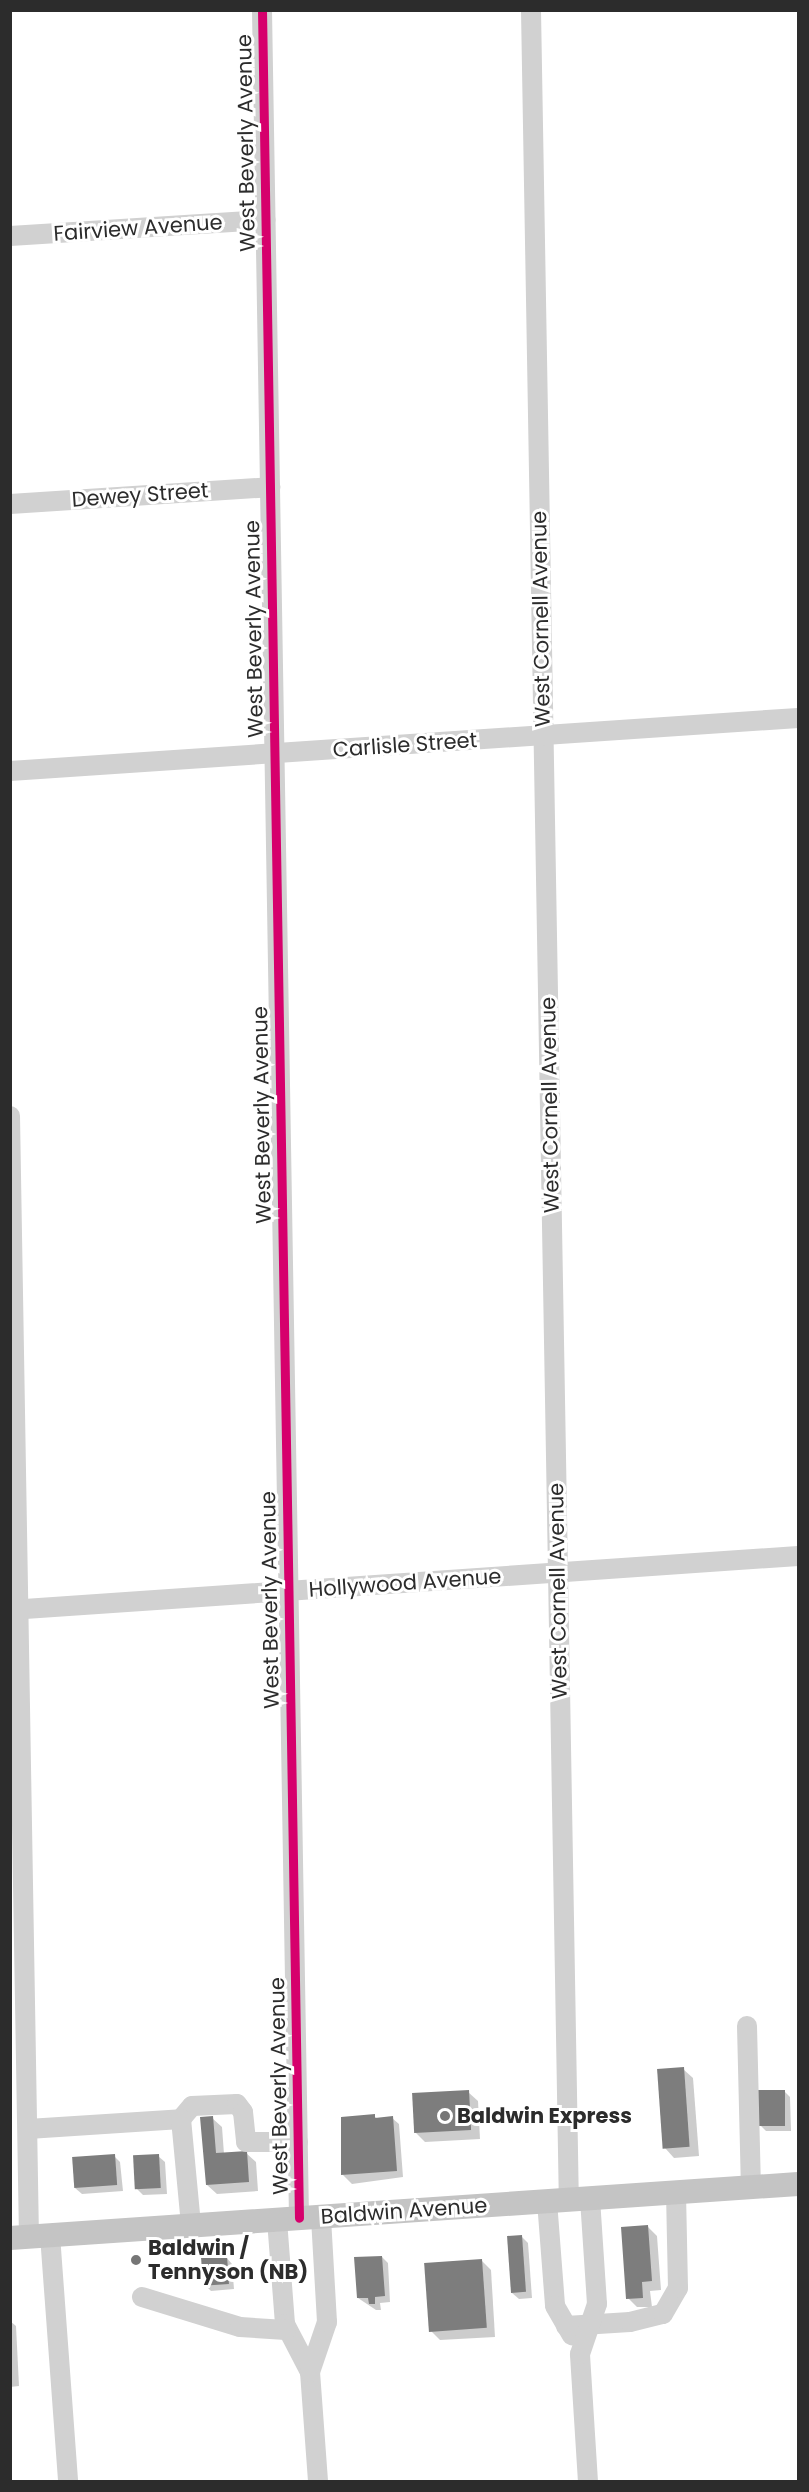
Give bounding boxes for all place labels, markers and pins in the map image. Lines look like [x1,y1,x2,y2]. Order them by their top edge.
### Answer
place label: Baldwin Express [457,2103,632,2129]
marker: Baldwin Express [438,2109,452,2123]
place label: Baldwin / Tennyson (NB) [148,2235,308,2285]
marker: Baldwin / Tennyson (NB) [129,2253,143,2267]

